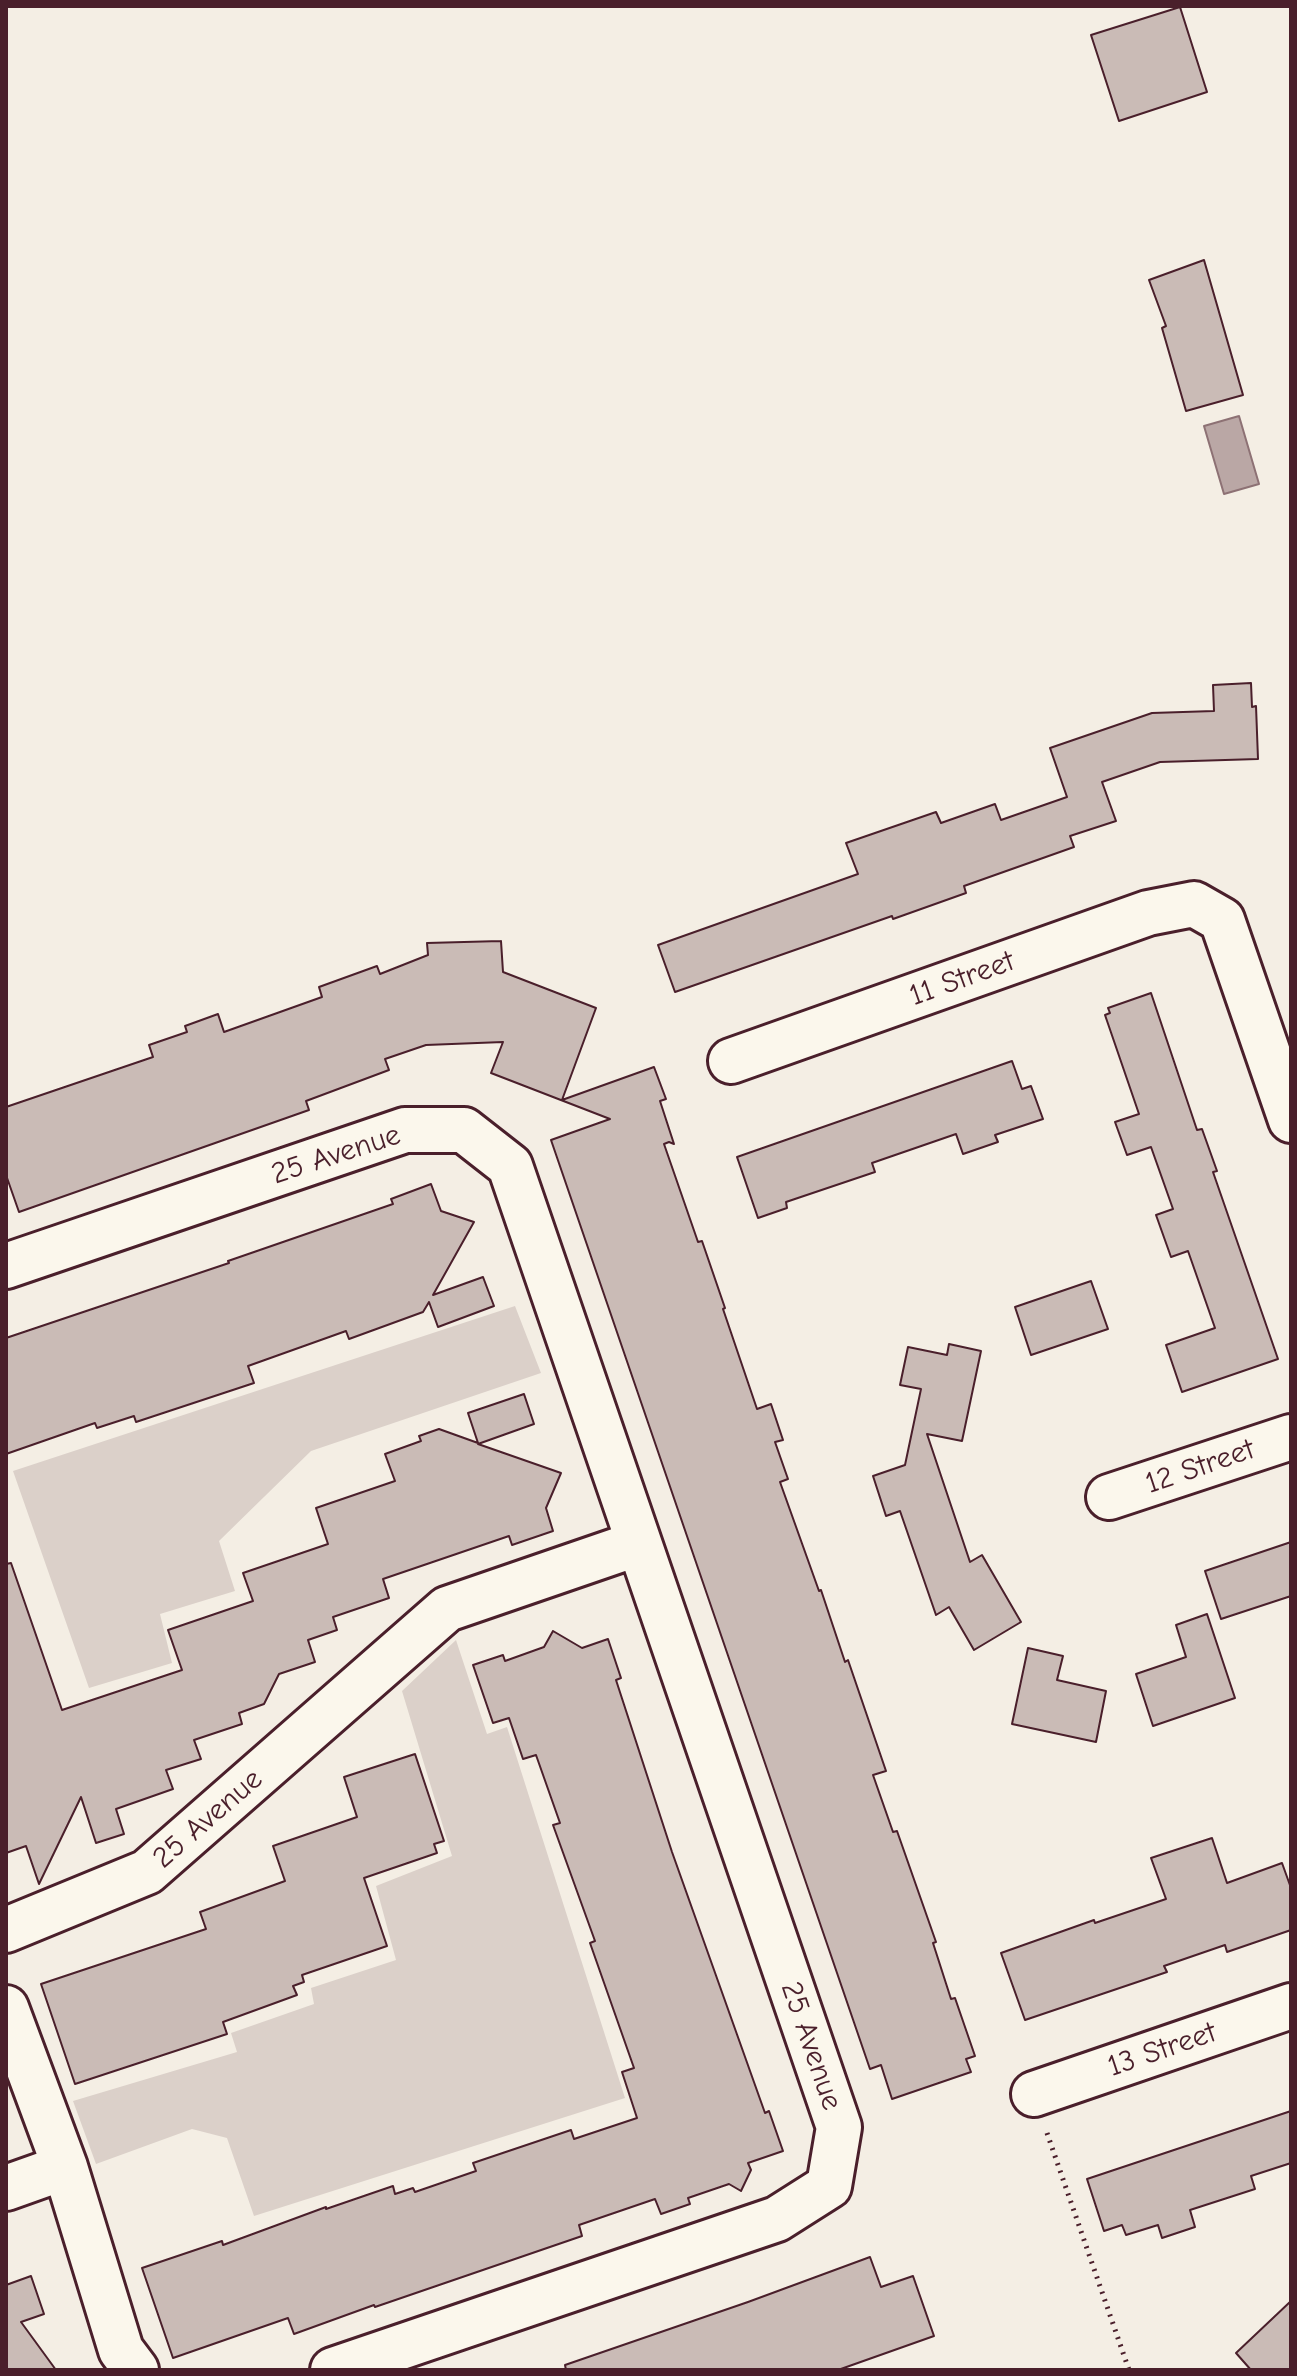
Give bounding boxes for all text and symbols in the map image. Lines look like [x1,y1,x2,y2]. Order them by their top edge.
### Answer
street label: 11 Street [905,943,1019,1015]
street label: 25 Avenue [267,1117,405,1193]
street label: 12 Street [1141,1432,1259,1502]
street label: 25 Avenue [146,1762,270,1876]
street label: 25 Avenue [772,1977,850,2115]
street label: 13 Street [1103,2015,1221,2085]

